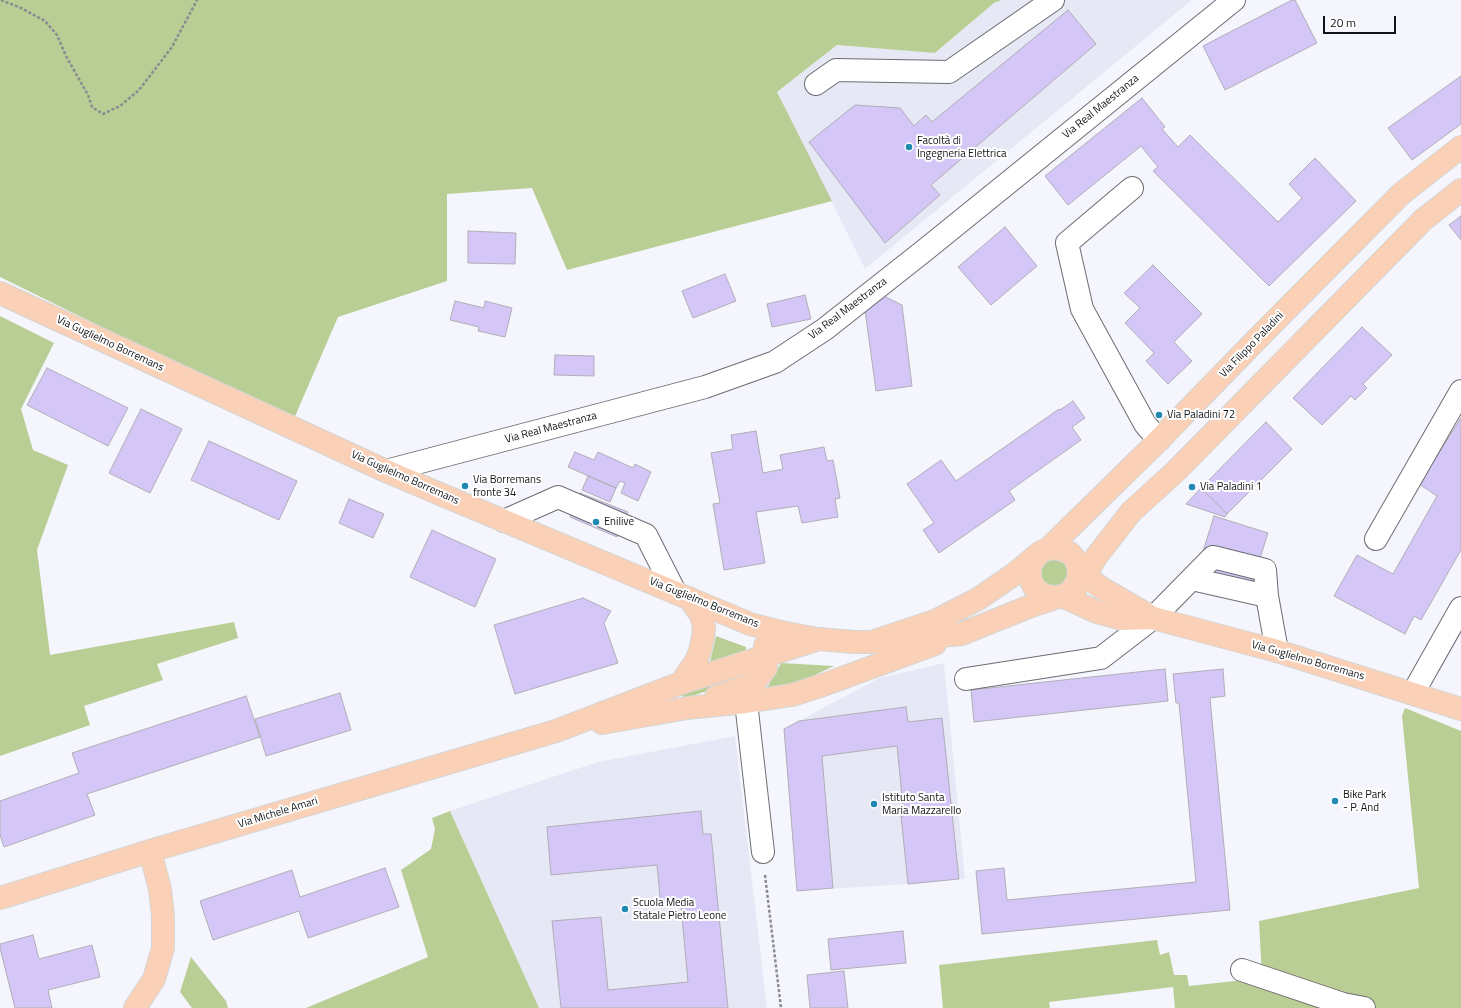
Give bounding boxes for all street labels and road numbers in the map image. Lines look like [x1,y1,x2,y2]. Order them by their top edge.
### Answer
street label: Via Real Maestranza [1060,72,1142,142]
street label: Via Real Maestranza [806,275,890,343]
street label: Via Filippo Paladini [1217,309,1287,381]
street label: Via Guglielmo Borremans [54,313,166,375]
street label: Via Real Maestranza [504,409,598,447]
street label: Via Guglielmo Borremans [349,448,461,508]
street label: Via Guglielmo Borremans [647,575,761,631]
street label: Via Guglielmo Borremans [1250,639,1366,683]
street label: Via Michele Amari [237,795,319,831]

